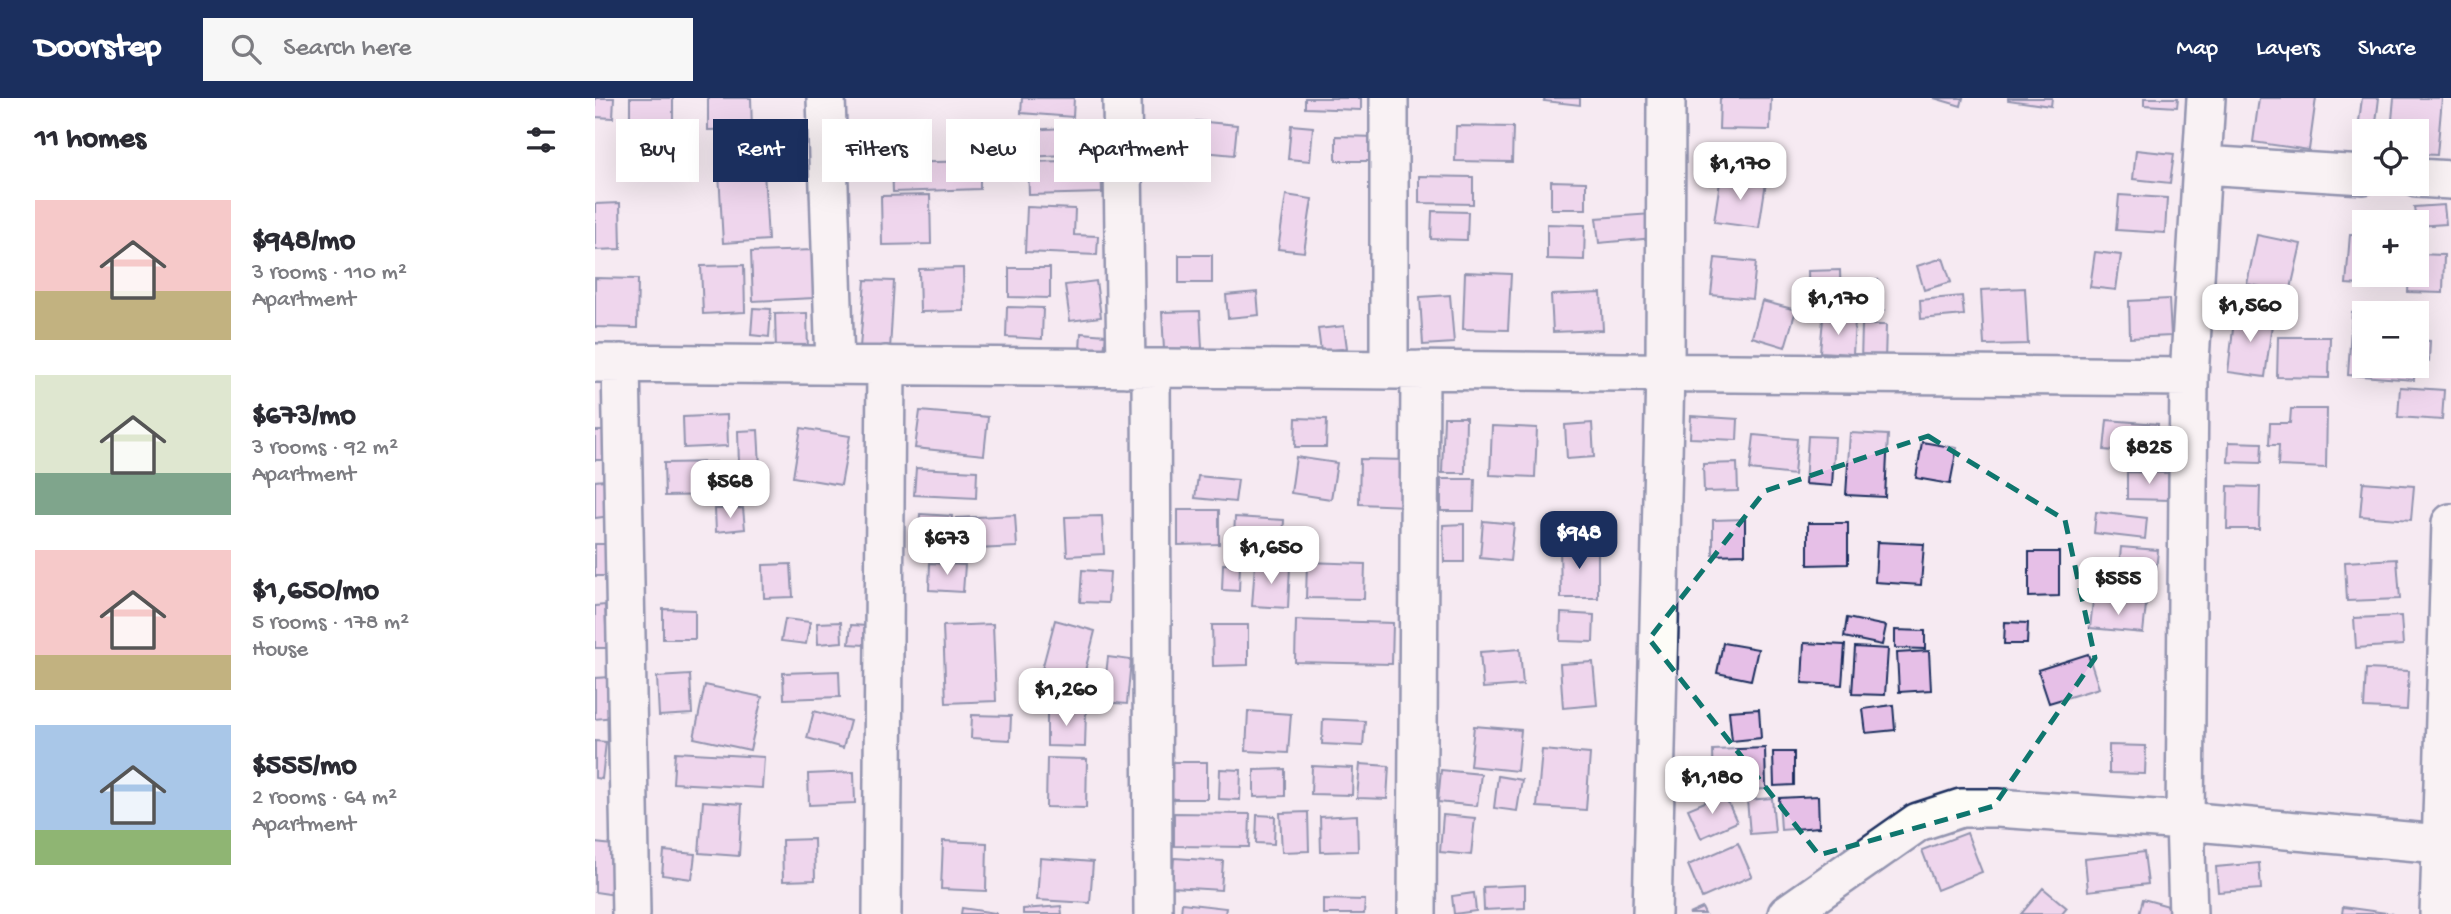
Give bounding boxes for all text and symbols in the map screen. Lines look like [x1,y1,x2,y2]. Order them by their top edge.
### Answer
search box [203,18,693,81]
text: Doorstep [35,30,161,68]
icon: search [227,30,265,68]
text: Search here [283,34,411,65]
text: Map [2176,35,2218,64]
text: Layers [2256,35,2320,64]
text: Share [2358,35,2416,64]
chip: Buy [616,119,699,182]
chip: Rent [713,119,808,182]
chip: Filters [822,119,932,182]
chip: New [946,119,1040,182]
chip: Apartment [1054,119,1211,182]
map controls [2352,119,2429,378]
button: locate [2352,119,2429,196]
icon: filters [522,121,560,159]
text: 11 homes [35,123,146,158]
pin: $1,170 [1683,142,1797,202]
text: $1,170 [1709,151,1771,178]
button: + [2352,210,2429,287]
text: $948/mo [252,225,355,260]
icon: home [91,228,175,312]
text: 3 rooms · 110 m² [252,260,407,287]
pin: $1,170 [1781,278,1895,337]
pin: $1,560 [2193,285,2307,344]
text: $1,170 [1807,286,1869,313]
text: Apartment [252,287,356,314]
text: $1,560 [2218,293,2282,320]
button: − [2352,301,2429,378]
text: $673/mo [252,400,356,435]
icon: home [91,403,175,487]
pin: $825 [2108,426,2190,486]
text: 3 rooms · 92 m² [252,435,398,462]
text: $825 [2126,435,2172,462]
pin: $568 [689,460,771,520]
text: Apartment [252,462,356,489]
text: $568 [707,469,753,496]
pin: $948 [1538,512,1620,571]
pin: $673 [906,518,988,577]
text: $948 [1556,520,1602,547]
text: $673 [924,526,970,553]
pin: $1,650 [1214,526,1328,586]
text: $1,650 [1239,535,1303,562]
pin: $555 [2077,558,2159,617]
text: $555 [2095,566,2141,593]
text: $1,650/mo [252,575,379,610]
icon: home [91,578,175,662]
text: 5 rooms · 178 m² [252,610,409,637]
text: House [252,637,308,664]
pin: $1,260 [1009,668,1123,728]
text: $1,260 [1035,677,1097,704]
text: $555/mo [252,750,357,785]
icon: home [91,753,175,837]
pin: $1,180 [1655,756,1769,816]
text: $1,180 [1681,765,1743,792]
text: 2 rooms · 64 m² [252,785,397,812]
text: Apartment [252,812,356,839]

